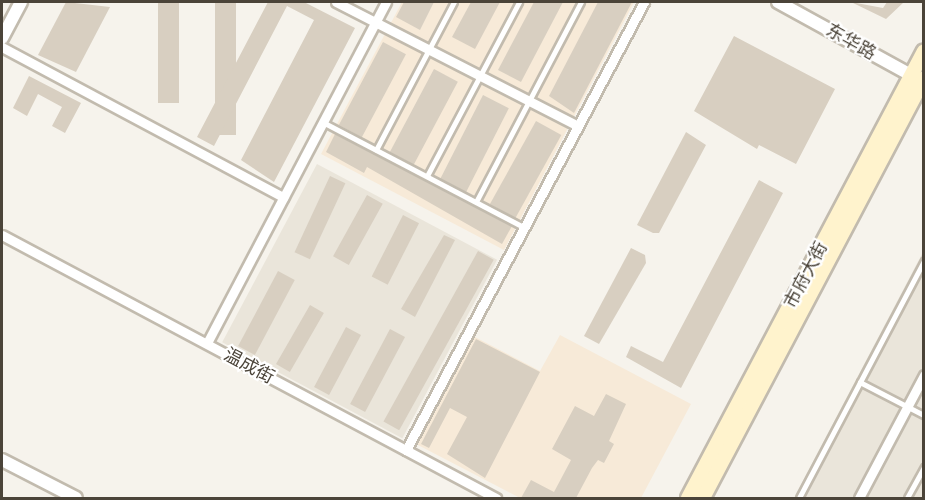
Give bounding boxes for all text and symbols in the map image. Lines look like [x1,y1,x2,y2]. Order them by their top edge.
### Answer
street label: 东华路 [822,19,880,65]
street label: 市府大街 [780,238,832,312]
street label: 温成街 [220,344,278,388]

